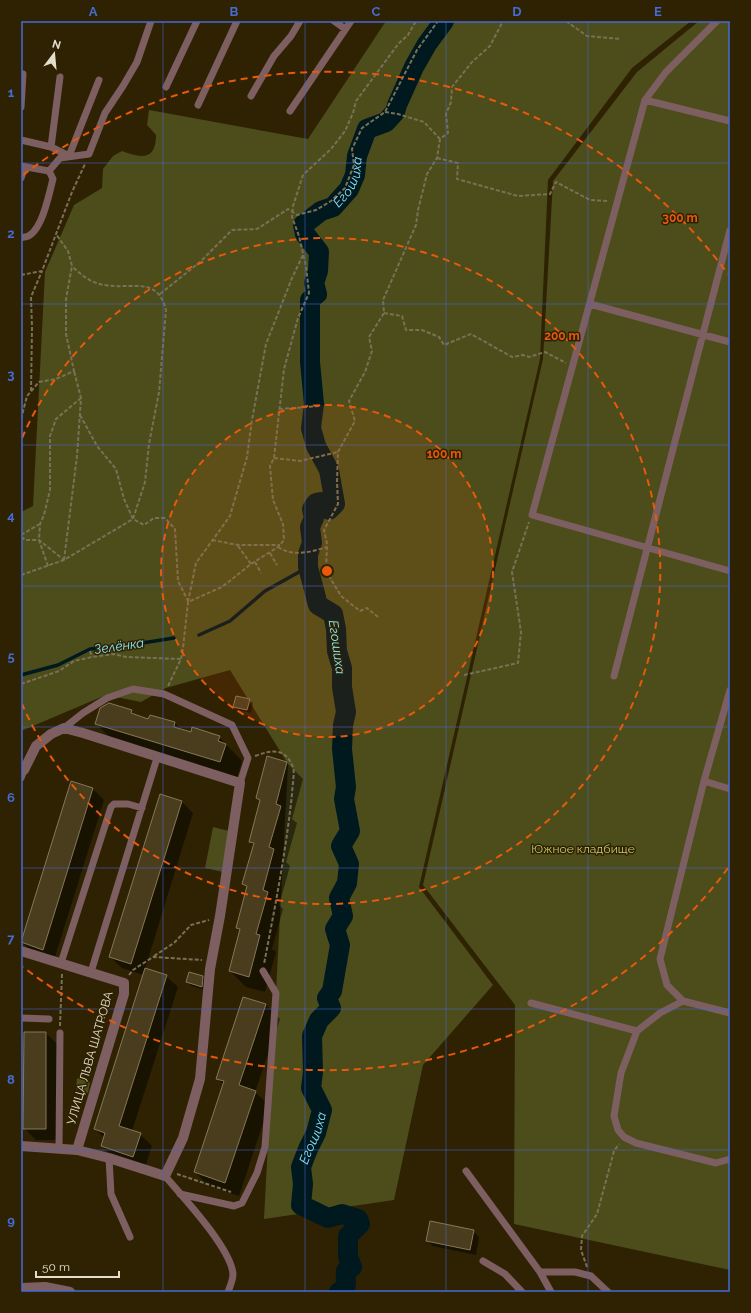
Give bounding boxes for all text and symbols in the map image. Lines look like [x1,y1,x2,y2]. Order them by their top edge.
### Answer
text: A [89,4,98,19]
text: B [230,4,239,19]
text: C [372,4,381,19]
text: D [512,4,522,19]
text: E [654,4,662,19]
north arrow [34,34,74,74]
text: N [51,37,62,52]
text: 1 [8,85,15,100]
water label: Егошиха [329,156,364,210]
text: 300 m [662,211,698,225]
text: 2 [7,226,15,241]
text: 200 m [544,329,580,343]
text: 3 [7,367,15,382]
text: 100 m [427,447,461,461]
text: 4 [7,508,15,523]
centre of rings [320,564,334,578]
water label: Егошиха [326,619,348,675]
water label: Зелёнка [93,635,145,657]
text: 5 [7,649,15,664]
text: 6 [7,790,15,805]
park label: Южное кладбище [531,842,635,856]
text: 7 [7,931,15,946]
street label: УЛИЦА ЛЬВА ШАТРОВА [64,990,116,1126]
text: 8 [7,1072,15,1087]
water label: Егошиха [295,1110,329,1166]
text: 9 [7,1213,15,1228]
scale bar [36,1253,119,1279]
text: 50 m [42,1260,70,1274]

